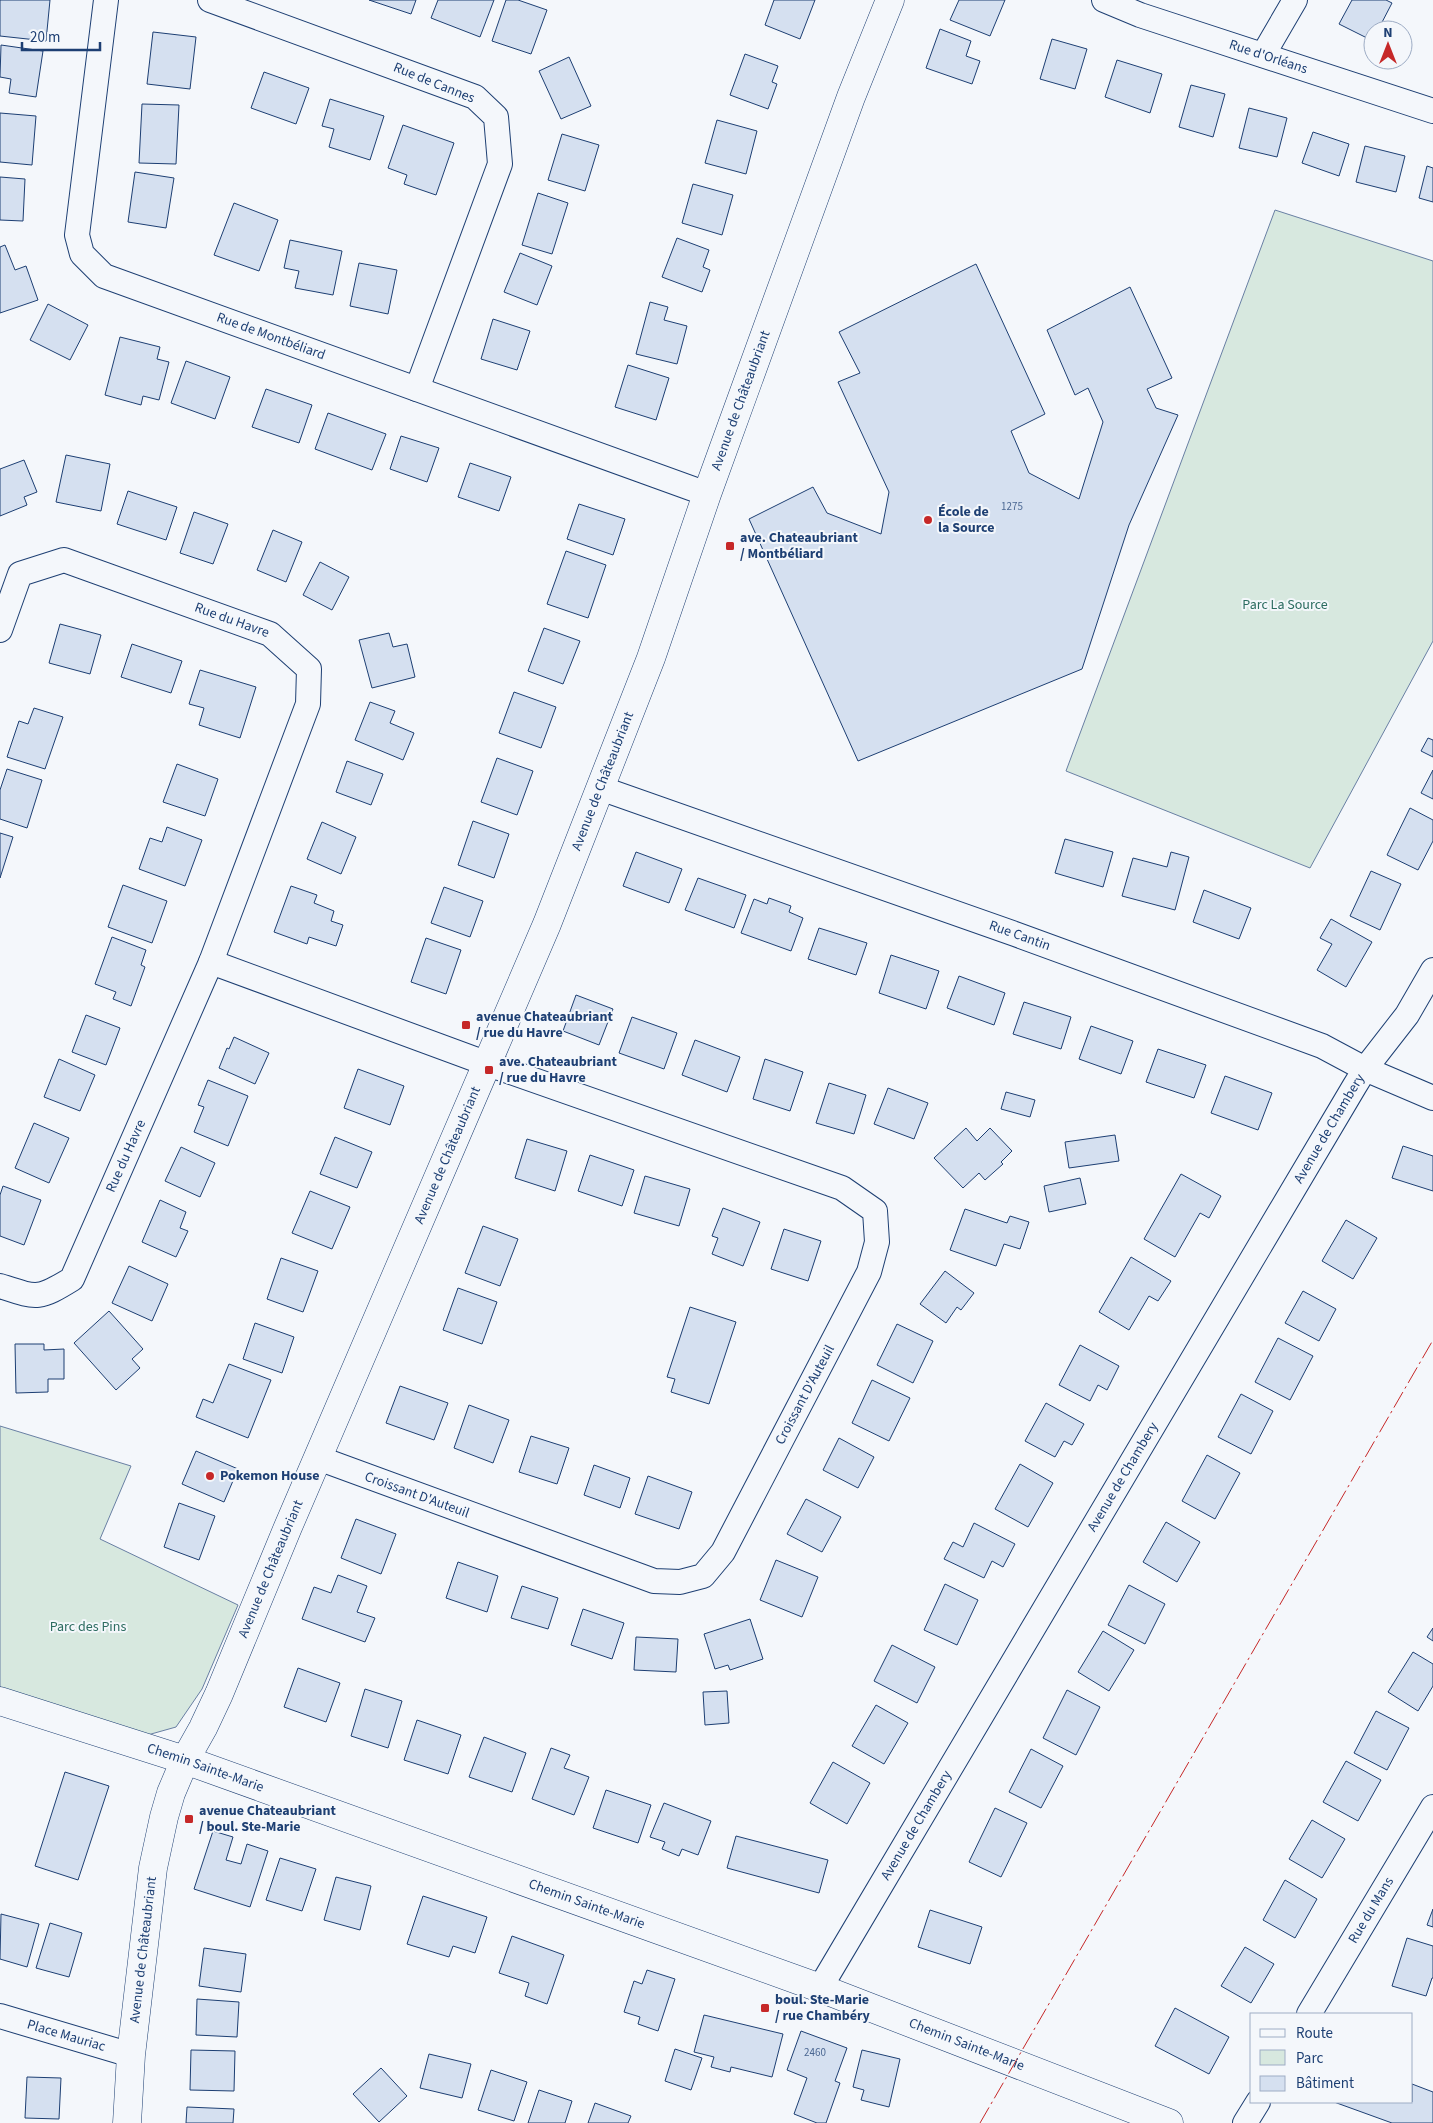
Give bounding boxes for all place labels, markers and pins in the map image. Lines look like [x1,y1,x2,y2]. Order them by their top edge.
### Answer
place label: École de la Source [938,502,995,538]
marker: École de la Source [922,514,934,526]
place label: ave. Chateaubriant / Montbéliard [740,528,858,564]
marker: ave. Chateaubriant / Montbéliard [724,540,736,552]
place label: avenue Chateaubriant / rue du Havre [476,1007,613,1043]
marker: avenue Chateaubriant / rue du Havre [460,1019,472,1031]
place label: ave. Chateaubriant / rue du Havre [499,1052,617,1088]
marker: ave. Chateaubriant / rue du Havre [483,1064,495,1076]
place label: Pokemon House [220,1466,320,1486]
marker: Pokemon House [204,1470,216,1482]
place label: avenue Chateaubriant / boul. Ste-Marie [199,1801,336,1837]
marker: avenue Chateaubriant / boul. Ste-Marie [183,1813,195,1825]
place label: boul. Ste-Marie / rue Chambéry [775,1990,871,2026]
marker: boul. Ste-Marie / rue Chambéry [759,2002,771,2014]

